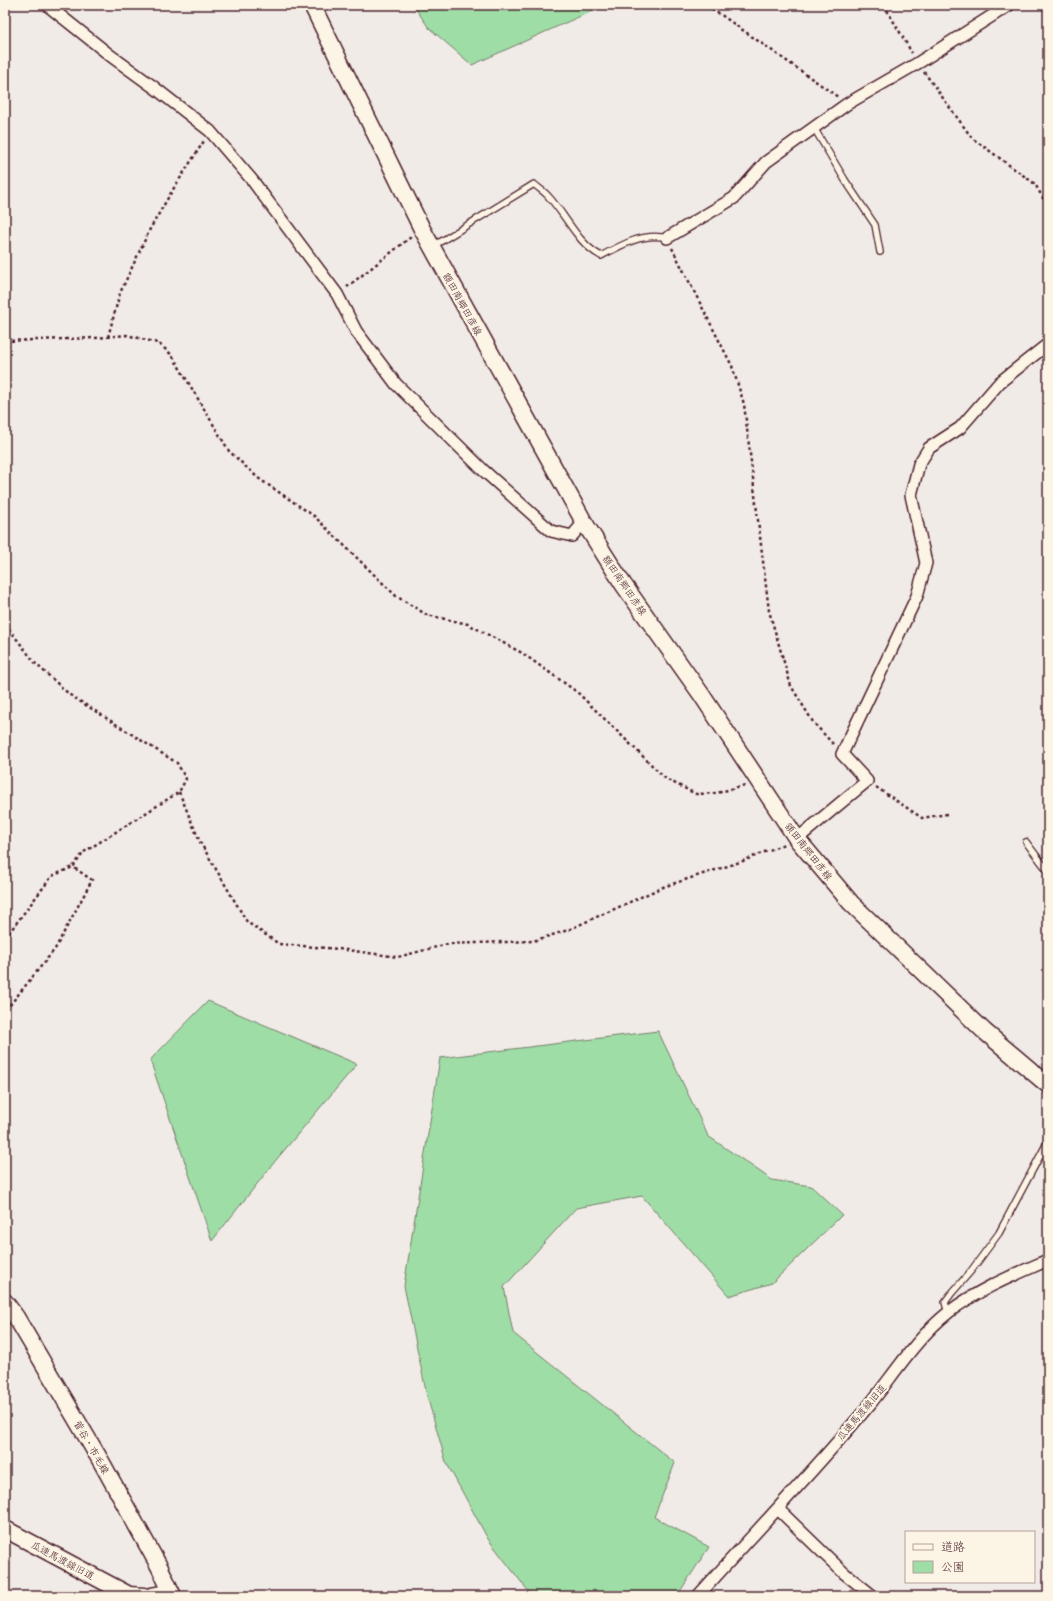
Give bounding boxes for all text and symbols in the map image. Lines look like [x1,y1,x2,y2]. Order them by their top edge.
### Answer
street label: 額田南郷田彦線 [440,270,486,338]
street label: 額田南郷田彦線 [600,552,650,618]
street label: 額田南郷田彦線 [782,819,836,883]
street label: 瓜連馬渡線旧道 [833,1381,889,1443]
street label: 菅谷・市毛線 [71,1418,113,1476]
legend [905,1531,1035,1583]
street label: 瓜連馬渡線旧道 [29,1537,97,1583]
text: 道路 [941,1538,965,1554]
text: 公園 [941,1558,965,1574]

